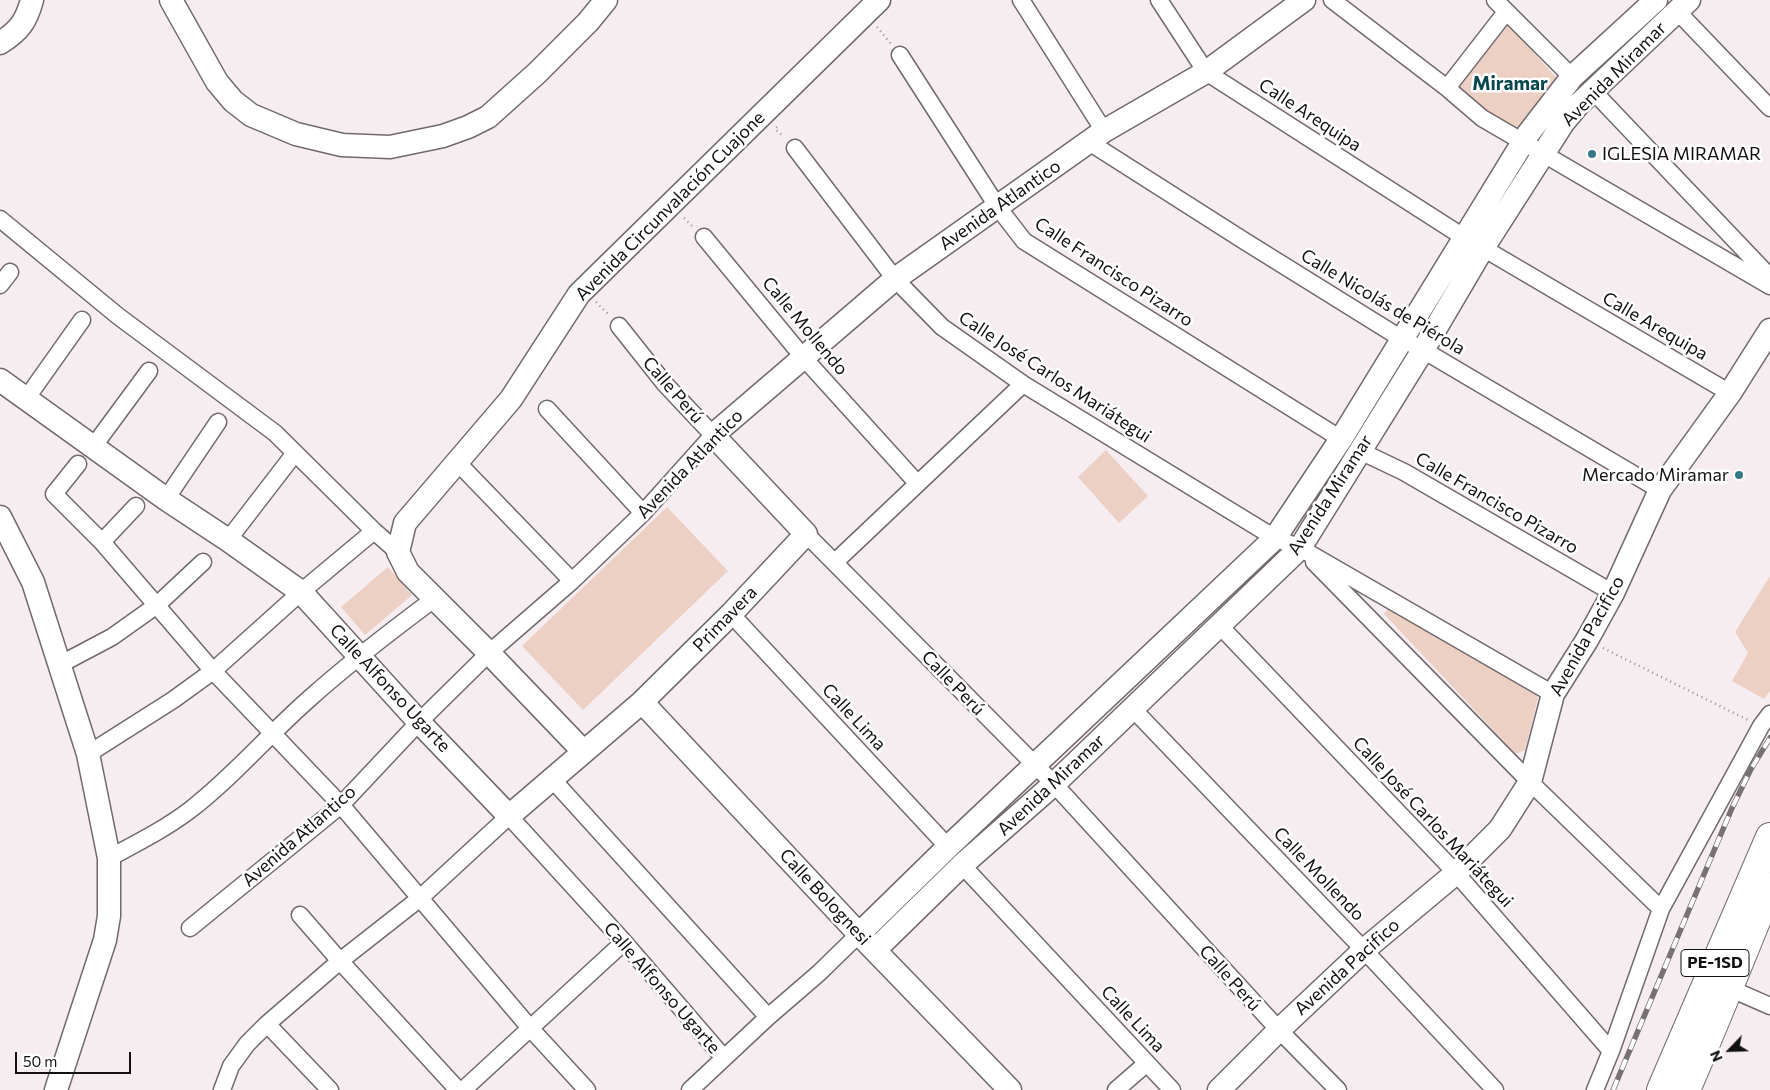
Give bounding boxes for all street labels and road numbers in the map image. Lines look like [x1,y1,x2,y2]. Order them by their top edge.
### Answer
street label: Avenida Miramar [1557,17,1671,131]
street label: Calle Arequipa [1255,74,1365,156]
street label: Avenida Circunvalación Cuajone [571,107,769,305]
street label: Avenida Atlantico [935,155,1065,255]
street label: Calle Francisco Pizarro [1031,213,1197,331]
street label: Calle Nicolás de Piérola [1297,244,1469,360]
street label: Calle Mollendo [758,272,852,380]
street label: Calle Arequipa [1599,287,1711,365]
street label: Calle José Carlos Mariátegui [955,307,1155,447]
street label: Calle Perú [638,352,708,428]
street label: Avenida Atlantico [632,405,748,523]
street label: Avenida Miramar [1283,431,1377,559]
street label: Calle Francisco Pizarro [1412,448,1582,558]
street label: Avenida Pacifico [1545,572,1629,700]
street label: Primavera [688,582,762,656]
street label: Calle Alfonso Ugarte [325,620,455,756]
street label: Calle Perú [917,646,989,720]
street label: Calle Lima [817,679,891,755]
street label: Avenida Miramar [993,730,1109,840]
street label: Calle José Carlos Mariátegui [1348,732,1518,912]
street label: Avenida Atlantico [238,781,360,891]
street label: Calle Mollendo [1269,823,1369,925]
street label: Calle Bolognesi [775,844,875,950]
street label: Avenida Pacifico [1290,914,1404,1020]
street label: Calle Alfonso Ugarte [599,918,725,1058]
street label: Calle Perú [1195,940,1265,1016]
road number: PE-1SD [1681,950,1749,976]
street label: Calle Lima [1096,981,1170,1057]

